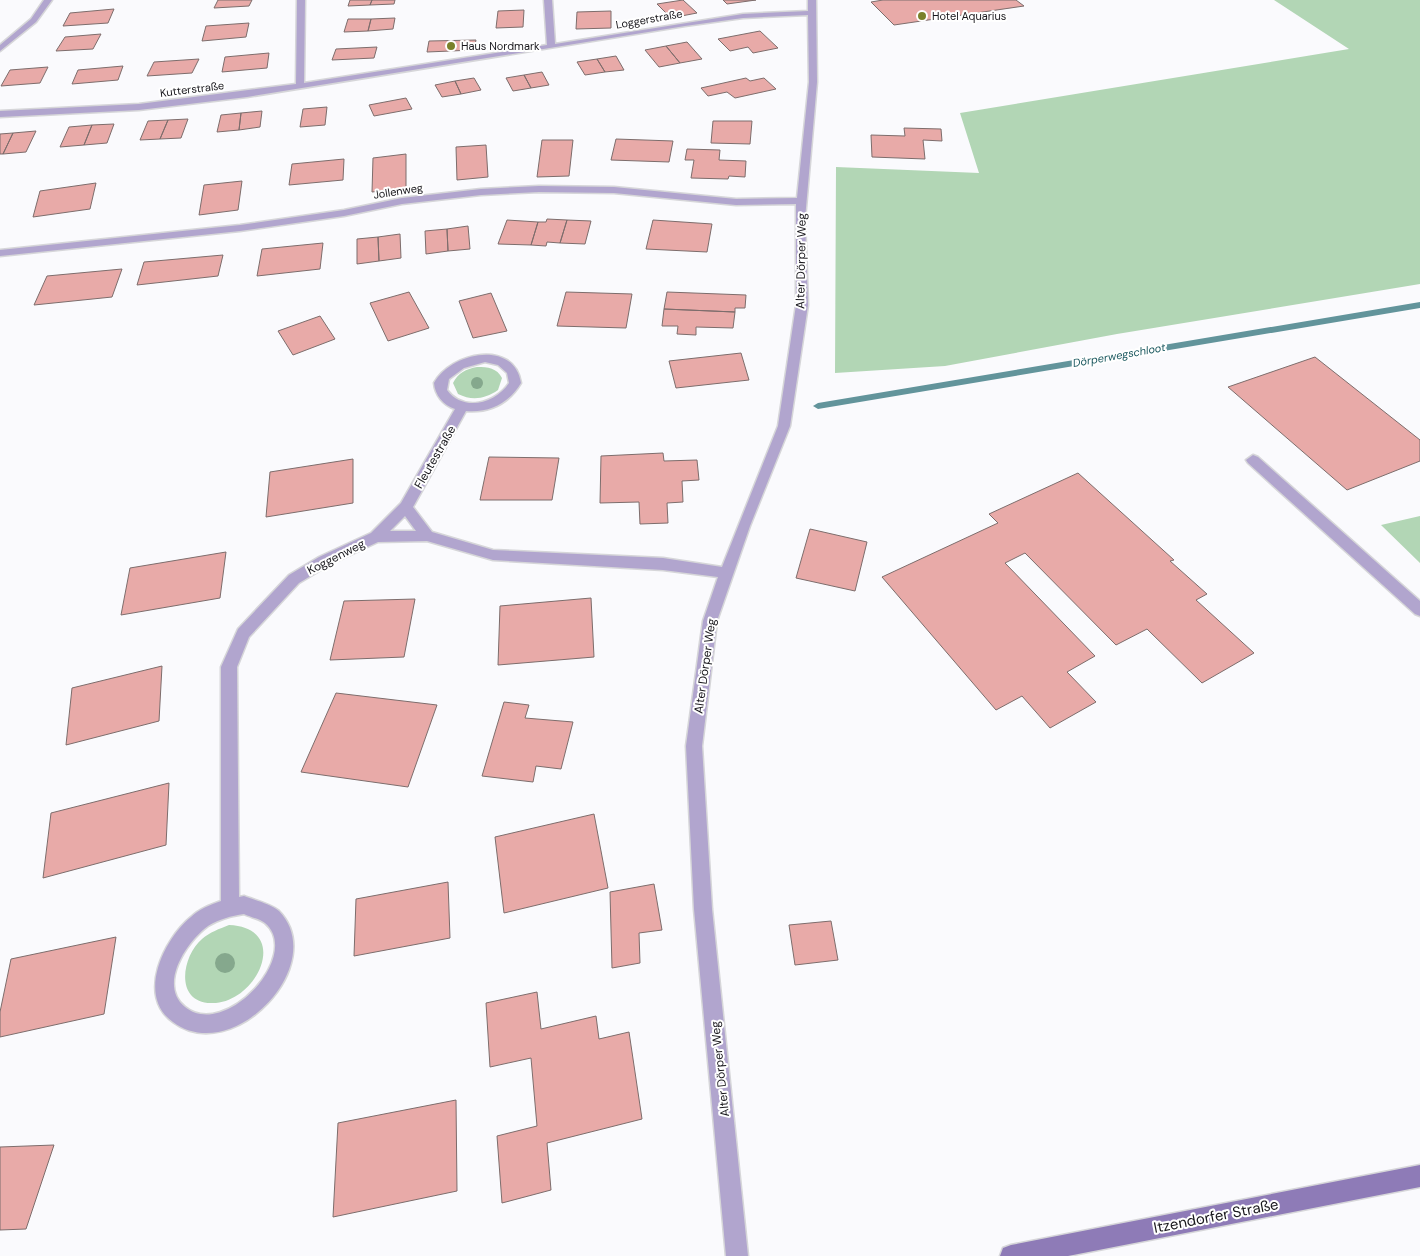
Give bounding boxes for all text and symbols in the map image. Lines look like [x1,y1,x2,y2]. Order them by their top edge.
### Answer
street label: Loggerstraße [615,6,683,32]
place label: Hotel Aquarius [932,9,1006,23]
marker: Hotel Aquarius [916,10,928,22]
place label: Haus Nordmark [461,39,540,53]
marker: Haus Nordmark [445,40,457,52]
street label: Kutterstraße [159,78,225,100]
street label: Jollenweg [372,180,424,202]
street label: Alter Dörper Weg [792,213,810,309]
water label: Dörperwegschloot [1072,340,1167,370]
street label: Fleutestraße [411,422,460,491]
street label: Koggenweg [304,535,368,578]
street label: Alter Dörper Weg [690,617,720,715]
street label: Alter Dörper Weg [707,1020,733,1118]
street label: Itzendorfer Straße [1152,1194,1280,1238]

